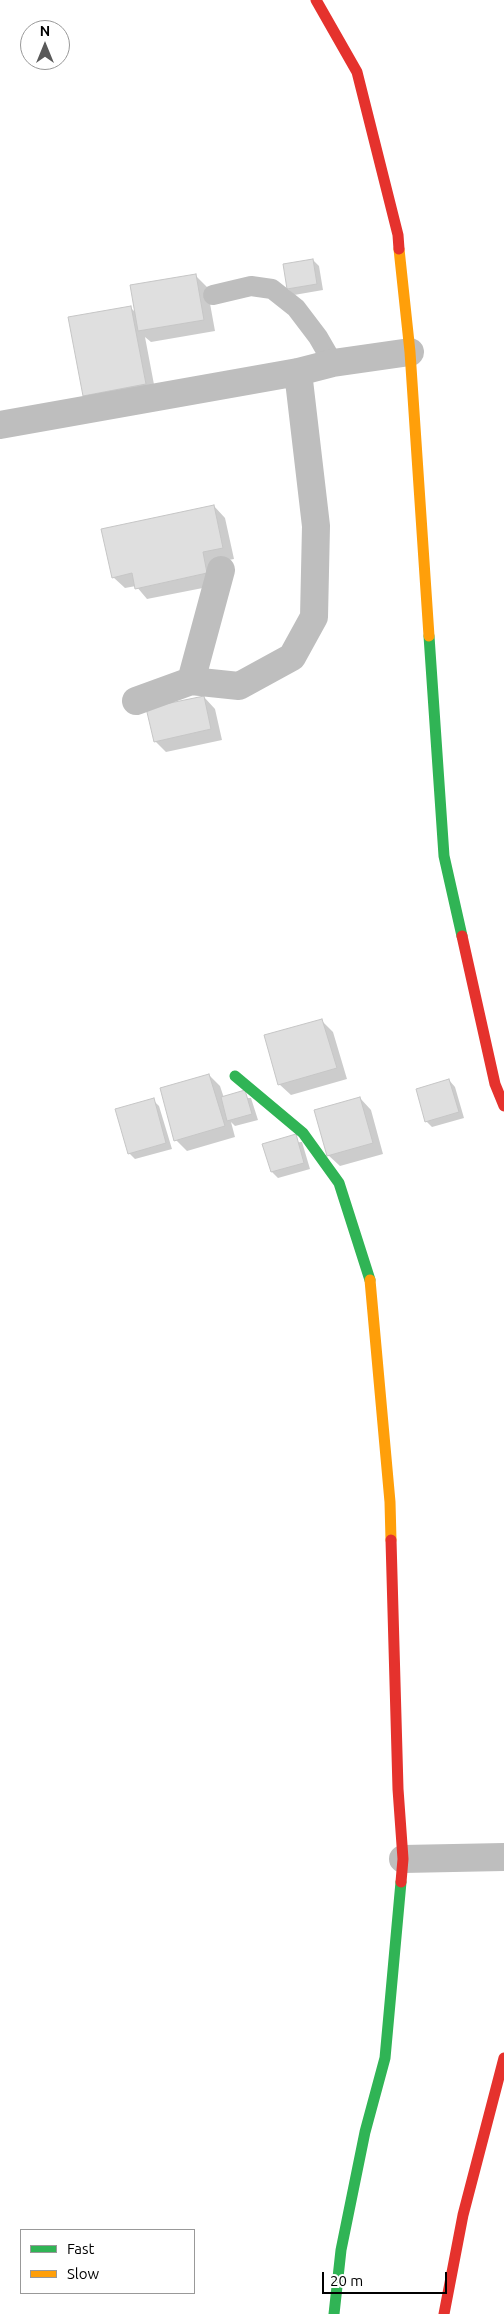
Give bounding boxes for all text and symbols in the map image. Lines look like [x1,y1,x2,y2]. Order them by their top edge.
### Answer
north arrow [20,20,70,70]
text: N [40,23,50,39]
legend [20,2229,195,2294]
text: Fast [67,2240,94,2257]
scale bar [324,2262,449,2294]
text: Slow [67,2265,99,2282]
text: 20 m [330,2272,363,2289]

